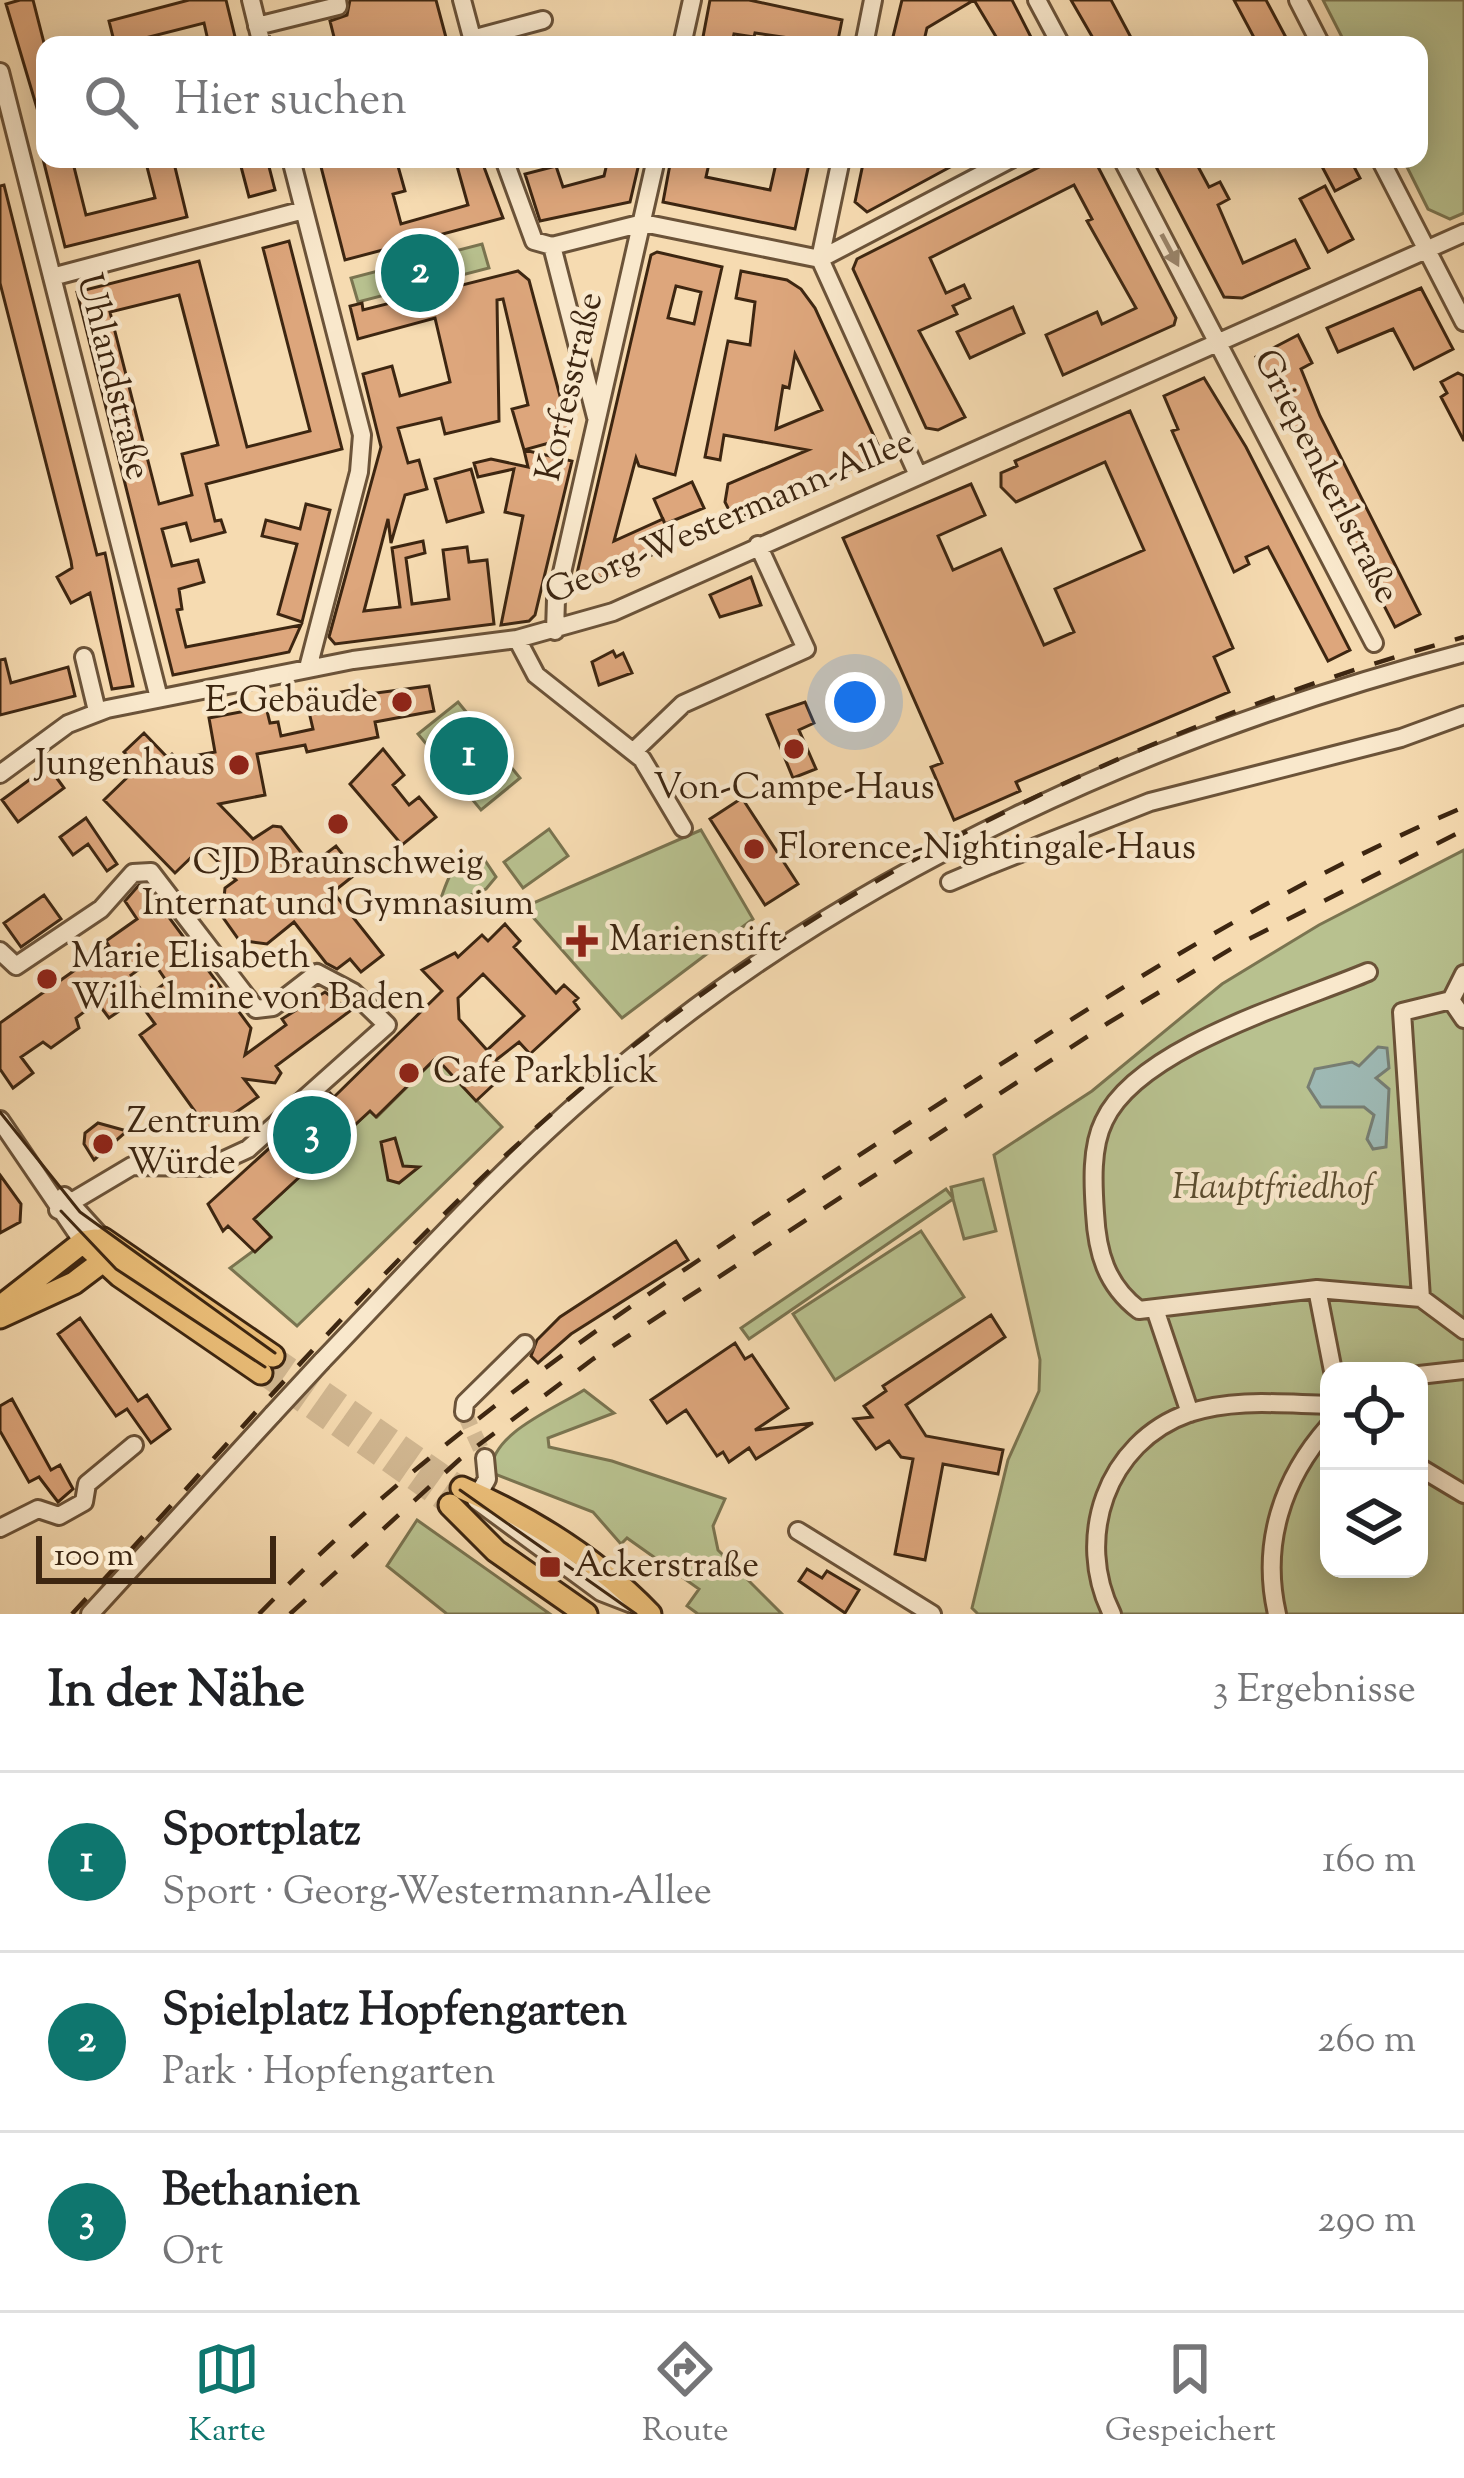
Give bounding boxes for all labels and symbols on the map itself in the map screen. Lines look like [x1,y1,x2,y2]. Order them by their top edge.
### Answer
pin: 2 [381,228,459,318]
one-way arrow [1159,232,1180,267]
street label: Uhlandstraße [61,268,163,486]
street label: Korfesstraße [524,287,618,487]
street label: Griepenkerlstraße [1239,341,1411,613]
street label: Georg-Westermann-Allee [537,417,923,619]
your location [825,672,885,732]
place label: E-Gebäude [205,676,378,728]
marker: E-Gebäude [389,689,415,715]
pin: 1 [430,711,508,801]
marker: Von-Campe-Haus [781,736,807,762]
place label: Jungenhaus [33,739,215,791]
marker: Jungenhaus [226,752,252,778]
place label: Von-Campe-Haus [653,763,935,815]
marker: CJD Braunschweig Internat und Gymnasium [325,811,351,837]
place label: Florence-Nightingale-Haus [778,823,1196,875]
marker: Florence-Nightingale-Haus [741,836,767,862]
place label: CJD Braunschweig Internat und Gymnasium [142,838,534,931]
place label: Marienstift [609,915,781,967]
marker: Marienstift [566,925,598,957]
place label: Marie Elisabeth Wilhelmine von Baden [71,932,425,1025]
marker: Marie Elisabeth Wilhelmine von Baden [34,966,60,992]
place label: Cafe Parkblick [433,1047,658,1099]
marker: Cafe Parkblick [396,1060,422,1086]
pin: 3 [273,1090,351,1180]
place label: Zentrum Würde [127,1097,262,1190]
marker: Zentrum Würde [90,1131,116,1157]
park label: Hauptfriedhof [1172,1163,1377,1215]
scale bar [36,1530,276,1583]
place label: Ackerstraße [574,1541,759,1593]
marker: Ackerstraße [537,1554,563,1580]

